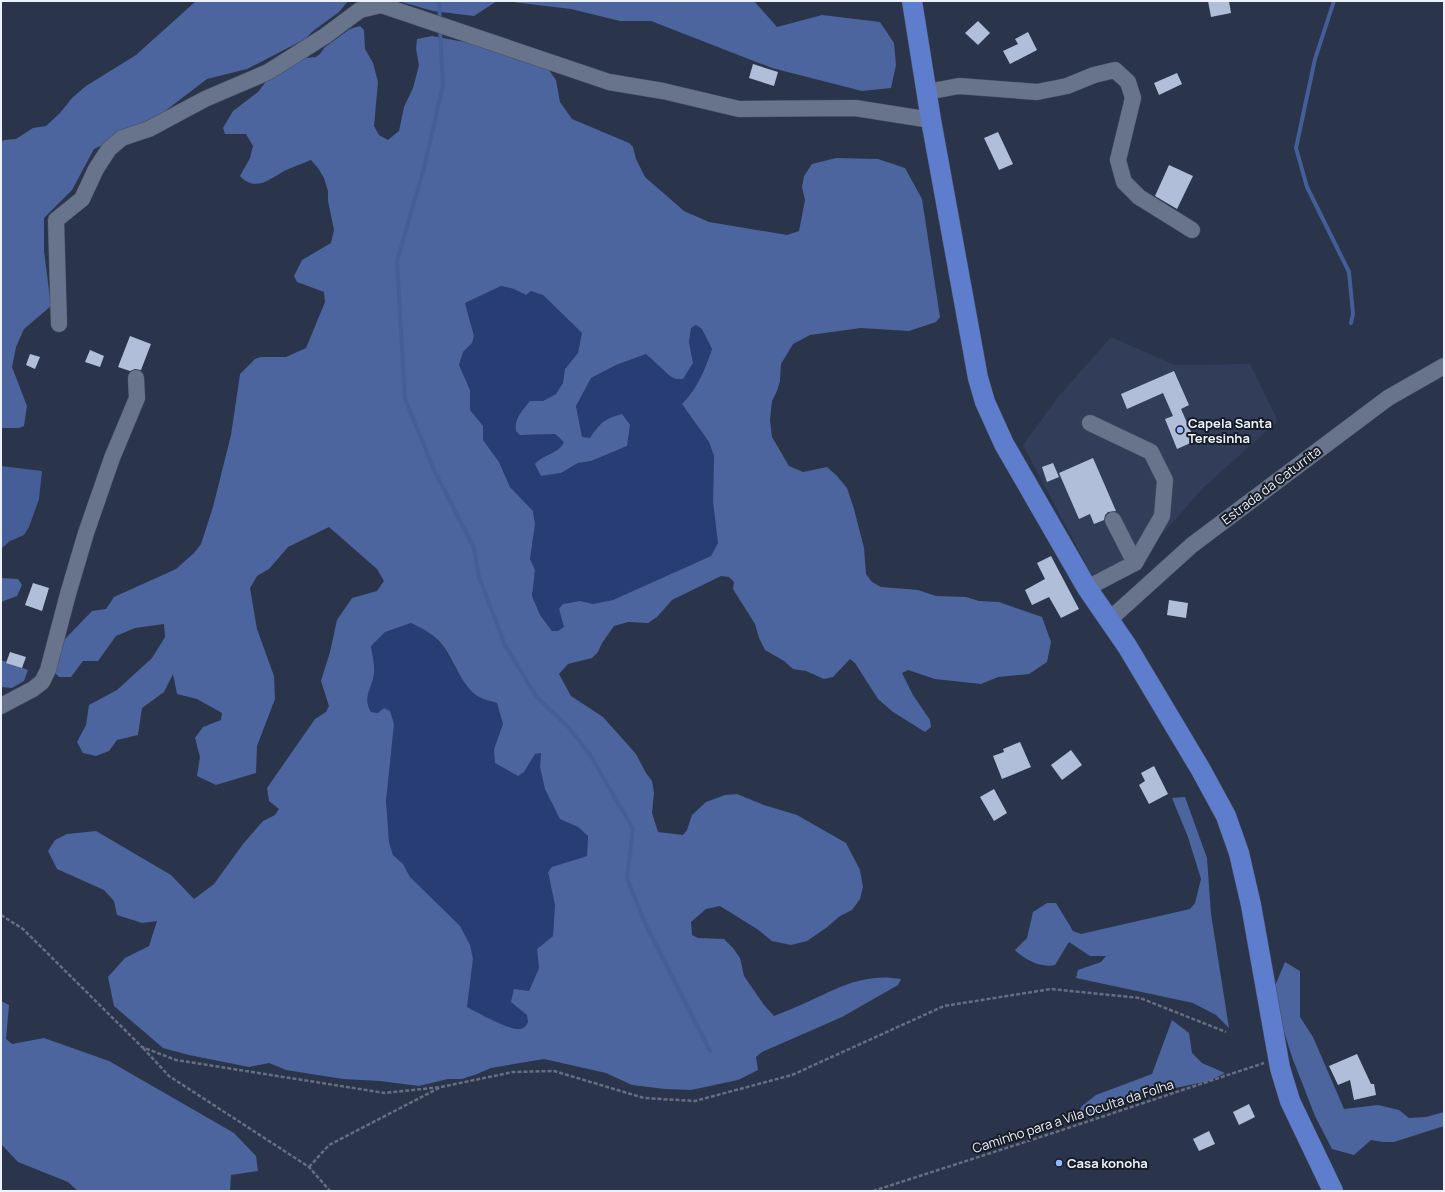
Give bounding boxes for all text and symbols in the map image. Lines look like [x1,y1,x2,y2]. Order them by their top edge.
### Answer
place label: Capela Santa Teresinha [1188,414,1272,447]
marker: Capela Santa Teresinha [1175,425,1185,435]
street label: Estrada da Caturrita [1217,442,1325,528]
street label: Caminho para a Vila Oculta da Folha [970,1075,1176,1157]
place label: Casa konoha [1067,1154,1148,1172]
marker: Casa konoha [1054,1158,1064,1168]

